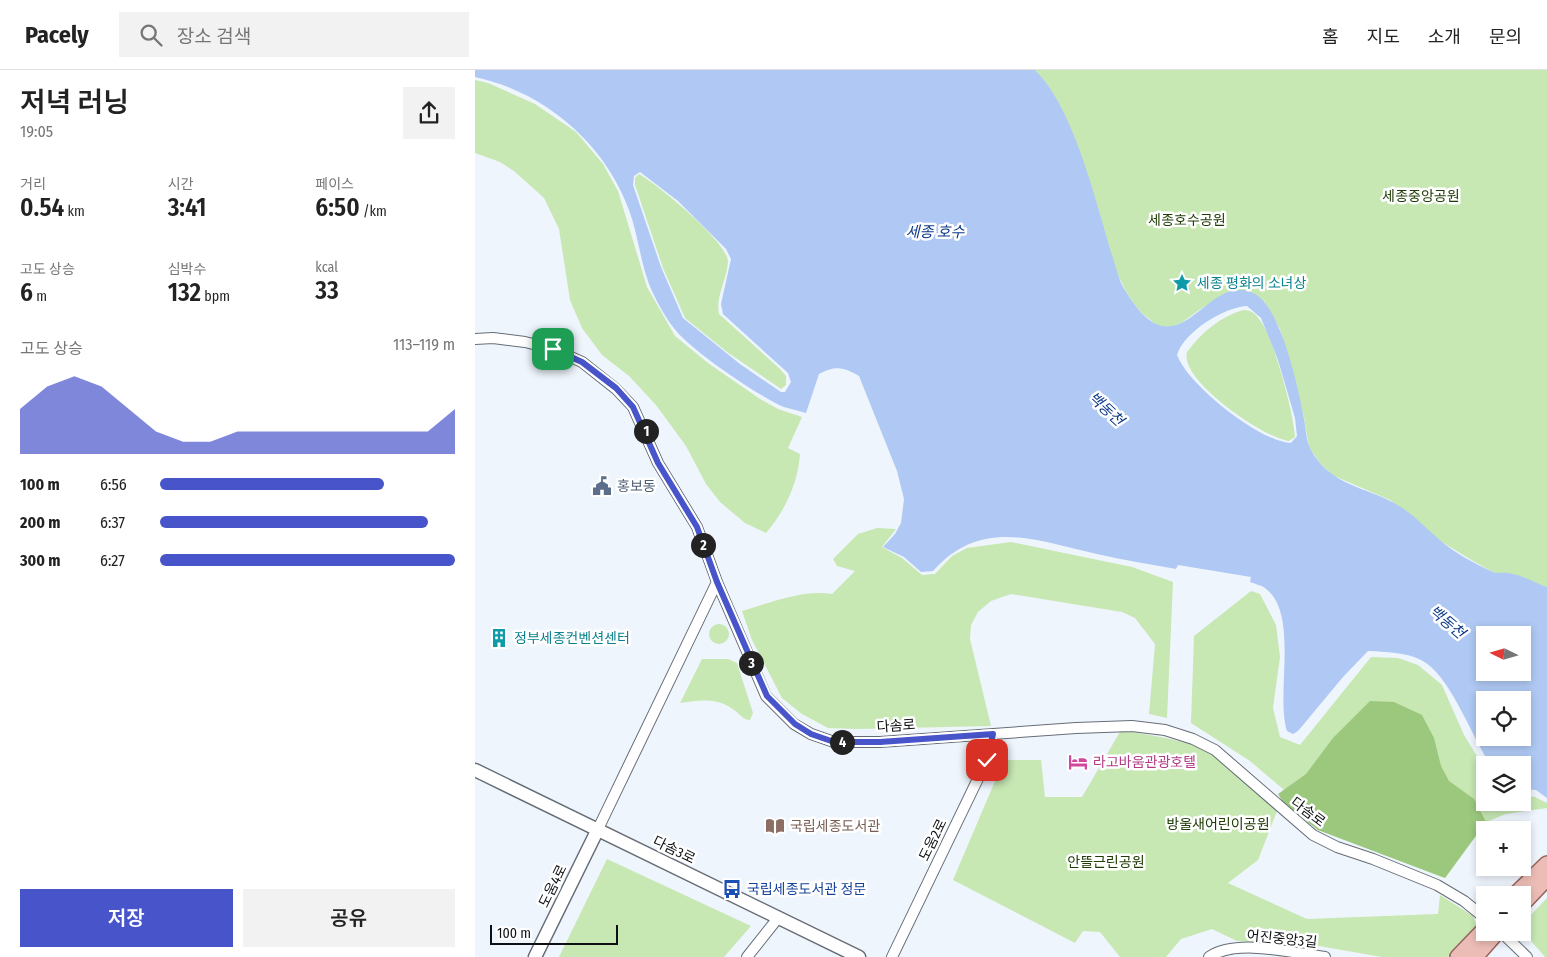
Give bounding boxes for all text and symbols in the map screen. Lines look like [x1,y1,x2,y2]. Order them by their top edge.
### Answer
search box [119,12,469,57]
text: Pacely [25,21,89,49]
icon: search [137,21,165,49]
text: 장소 검색 [177,25,251,48]
text: 홈 [1322,26,1339,48]
text: 지도 [1367,26,1400,48]
text: 소개 [1428,26,1461,48]
text: 문의 [1489,26,1522,48]
text: 저녁 러닝 [20,86,129,119]
button: share [403,87,455,139]
text: 19:05 [20,122,53,141]
text: 거리 [20,176,46,193]
text: 시간 [168,176,193,193]
text: 페이스 [315,176,354,193]
park label: 세종중앙공원 [1382,188,1460,205]
text: 0.54 [20,193,64,223]
text: 3:41 [168,193,206,223]
text: 6:50 [315,193,360,223]
text: km [64,203,85,220]
text: /km [360,203,387,220]
park label: 세종호수공원 [1148,212,1226,229]
water label: 세종 호수 [906,223,966,241]
text: kcal [315,259,338,276]
text: 고도 상승 [20,261,75,278]
text: 심박수 [168,261,206,278]
place icon: 세종 평화의 소녀상 [1171,272,1193,294]
place label: 세종 평화의 소녀상 [1197,275,1307,292]
text: 33 [315,276,339,306]
text: 6 [20,278,33,308]
text: 132 [168,278,201,308]
text: m [33,288,47,305]
text: bpm [201,288,230,305]
pin [532,328,574,370]
text: 113–119 m [393,335,455,354]
icon: arrive [539,335,567,363]
text: 고도 상승 [20,339,83,358]
water label: 백동천 [1085,388,1129,431]
pin: 1 [633,418,659,444]
text: 1 [644,423,649,440]
text: 100 m [20,475,60,494]
text: 6:56 [100,475,127,494]
public building icon: 홍보동 [591,475,613,497]
place label: 홍보동 [617,478,656,495]
text: 200 m [20,513,60,532]
text: 6:37 [100,513,125,532]
pin: 2 [691,532,715,558]
text: 2 [700,537,707,554]
text: 300 m [20,551,61,570]
text: 6:27 [100,551,125,570]
water label: 백동천 [1425,602,1470,644]
north arrow [1476,626,1531,681]
map controls [1476,626,1531,941]
building icon: 정부세종컨벤션센터 [488,627,510,649]
place label: 정부세종컨벤션센터 [514,630,630,647]
pin: 3 [739,650,763,676]
text: 3 [748,655,755,672]
button: locate [1476,691,1531,746]
street label: 다솜로 [876,716,916,736]
pin: 4 [829,730,855,754]
text: 4 [839,734,846,751]
pin [966,739,1008,781]
icon: check [973,746,1001,774]
hotel icon: 라고바움관광호텔 [1067,751,1089,773]
place label: 라고바움관광호텔 [1093,754,1196,771]
button: layers [1476,756,1531,811]
street label: 다솜로 [1287,794,1329,830]
library icon: 국립세종도서관 [764,815,786,837]
street label: 도움2로 [916,816,951,864]
park label: 방울새어린이공원 [1166,816,1270,833]
place label: 국립세종도서관 [790,818,880,835]
button: + [1476,821,1531,876]
street label: 다솜3로 [650,833,698,868]
park label: 안뜰근린공원 [1067,854,1145,871]
street label: 도움4로 [535,862,571,910]
bus stop icon: 국립세종도서관 정문 [721,878,743,900]
place label: 국립세종도서관 정문 [747,881,866,898]
button: − [1476,886,1531,941]
button: 저장 [20,889,233,947]
button: 공유 [243,889,455,947]
scale bar [490,922,617,945]
text: 100 m [497,925,531,942]
street label: 어진중앙3길 [1246,927,1318,951]

